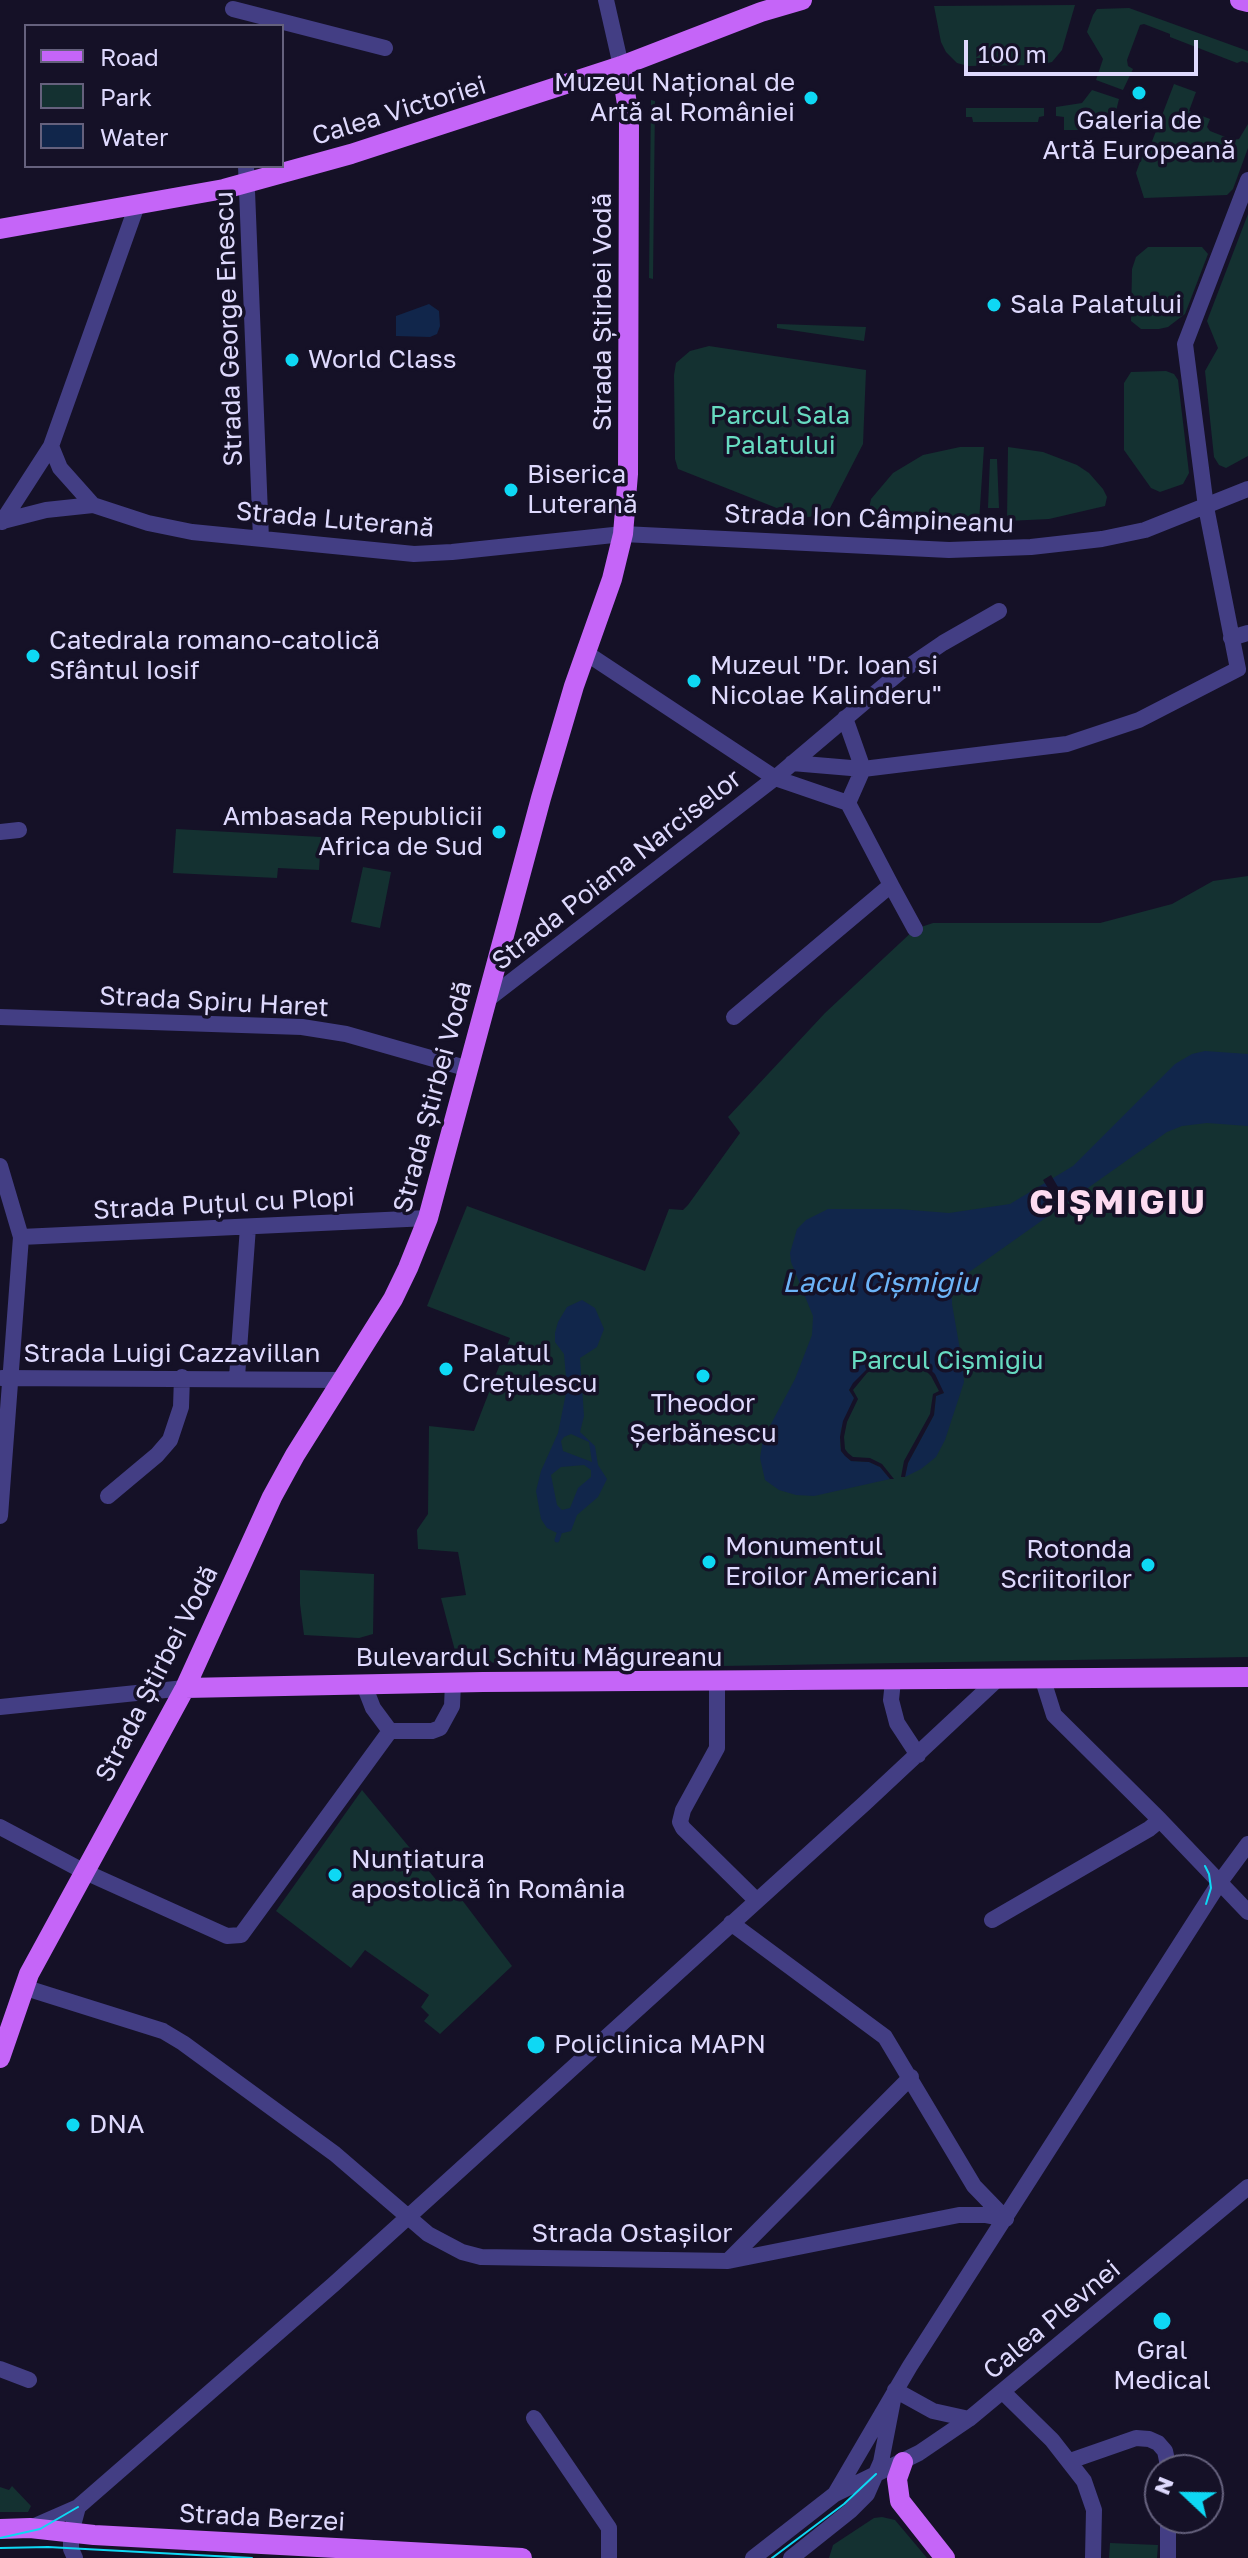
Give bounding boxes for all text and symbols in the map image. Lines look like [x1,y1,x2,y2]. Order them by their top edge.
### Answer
legend [24,24,284,168]
scale bar [968,24,1202,74]
text: 100 m [978,39,1047,68]
text: Road [100,42,159,71]
place label: Muzeul Național de Artă al României [554,67,795,128]
street label: Calea Victoriei [308,70,490,152]
text: Park [100,82,152,111]
marker: Galeria de Artă Europeană [1130,84,1148,102]
marker: Muzeul Național de Artă al României [802,89,820,107]
place label: Galeria de Artă Europeană [1042,105,1236,166]
text: Water [100,122,168,151]
street label: Strada George Enescu [209,191,249,467]
street label: Strada Știrbei Vodă [587,193,619,431]
place label: Sala Palatului [1010,289,1182,321]
marker: Sala Palatului [985,296,1003,314]
place label: World Class [308,344,456,376]
marker: World Class [283,351,301,369]
park label: Parcul Sala Palatului [710,400,850,462]
place label: Biserica Luterană [527,459,638,520]
marker: Biserica Luterană [502,481,520,499]
street label: Strada Luterană [235,496,435,544]
street label: Strada Ion Câmpineanu [723,498,1015,540]
place label: Catedrala romano-catolică Sfântul Iosif [49,625,380,686]
marker: Catedrala romano-catolică Sfântul Iosif [24,647,42,665]
place label: Muzeul "Dr. Ioan si Nicolae Kalinderu" [710,650,942,712]
marker: Muzeul "Dr. Ioan si Nicolae Kalinderu" [685,672,703,690]
street label: Strada Poiana Narciselor [486,763,748,977]
place label: Ambasada Republicii Africa de Sud [223,801,483,862]
marker: Ambasada Republicii Africa de Sud [490,823,508,841]
street label: Strada Știrbei Vodă [387,978,479,1216]
street label: Strada Spiru Haret [98,980,330,1024]
street label: Strada Puțul cu Plopi [92,1182,356,1226]
district label: CIȘMIGIU [1029,1183,1207,1223]
water label: Lacul Cișmigiu [782,1266,978,1300]
street label: Strada Luigi Cazzavillan [24,1338,320,1370]
place label: Palatul Crețulescu [462,1338,598,1400]
park label: Parcul Cișmigiu [850,1345,1044,1377]
marker: Palatul Crețulescu [437,1360,455,1378]
marker: Theodor Șerbănescu [694,1367,712,1385]
place label: Theodor Șerbănescu [629,1388,777,1450]
place label: Monumentul Eroilor Americani [725,1531,938,1592]
place label: Rotonda Scriitorilor [1000,1534,1132,1596]
marker: Monumentul Eroilor Americani [700,1553,718,1571]
marker: Rotonda Scriitorilor [1139,1556,1157,1574]
street label: Strada Știrbei Vodă [89,1561,225,1787]
street label: Bulevardul Schitu Măgureanu [355,1642,723,1674]
place label: Nunțiatura apostolică în România [351,1844,626,1906]
marker: Nunțiatura apostolică în România [326,1866,344,1884]
place label: Policlinica MAPN [554,2029,766,2061]
marker: Policlinica MAPN [525,2034,547,2056]
place label: DNA [89,2109,144,2141]
marker: DNA [64,2116,82,2134]
street label: Strada Ostașilor [532,2218,732,2250]
street label: Calea Plevnei [977,2254,1127,2386]
marker: Gral Medical [1151,2310,1173,2332]
place label: Gral Medical [1113,2335,1211,2396]
north arrow [1144,2454,1224,2534]
text: N [1147,2473,1179,2498]
street label: Strada Berzei [178,2498,346,2538]

